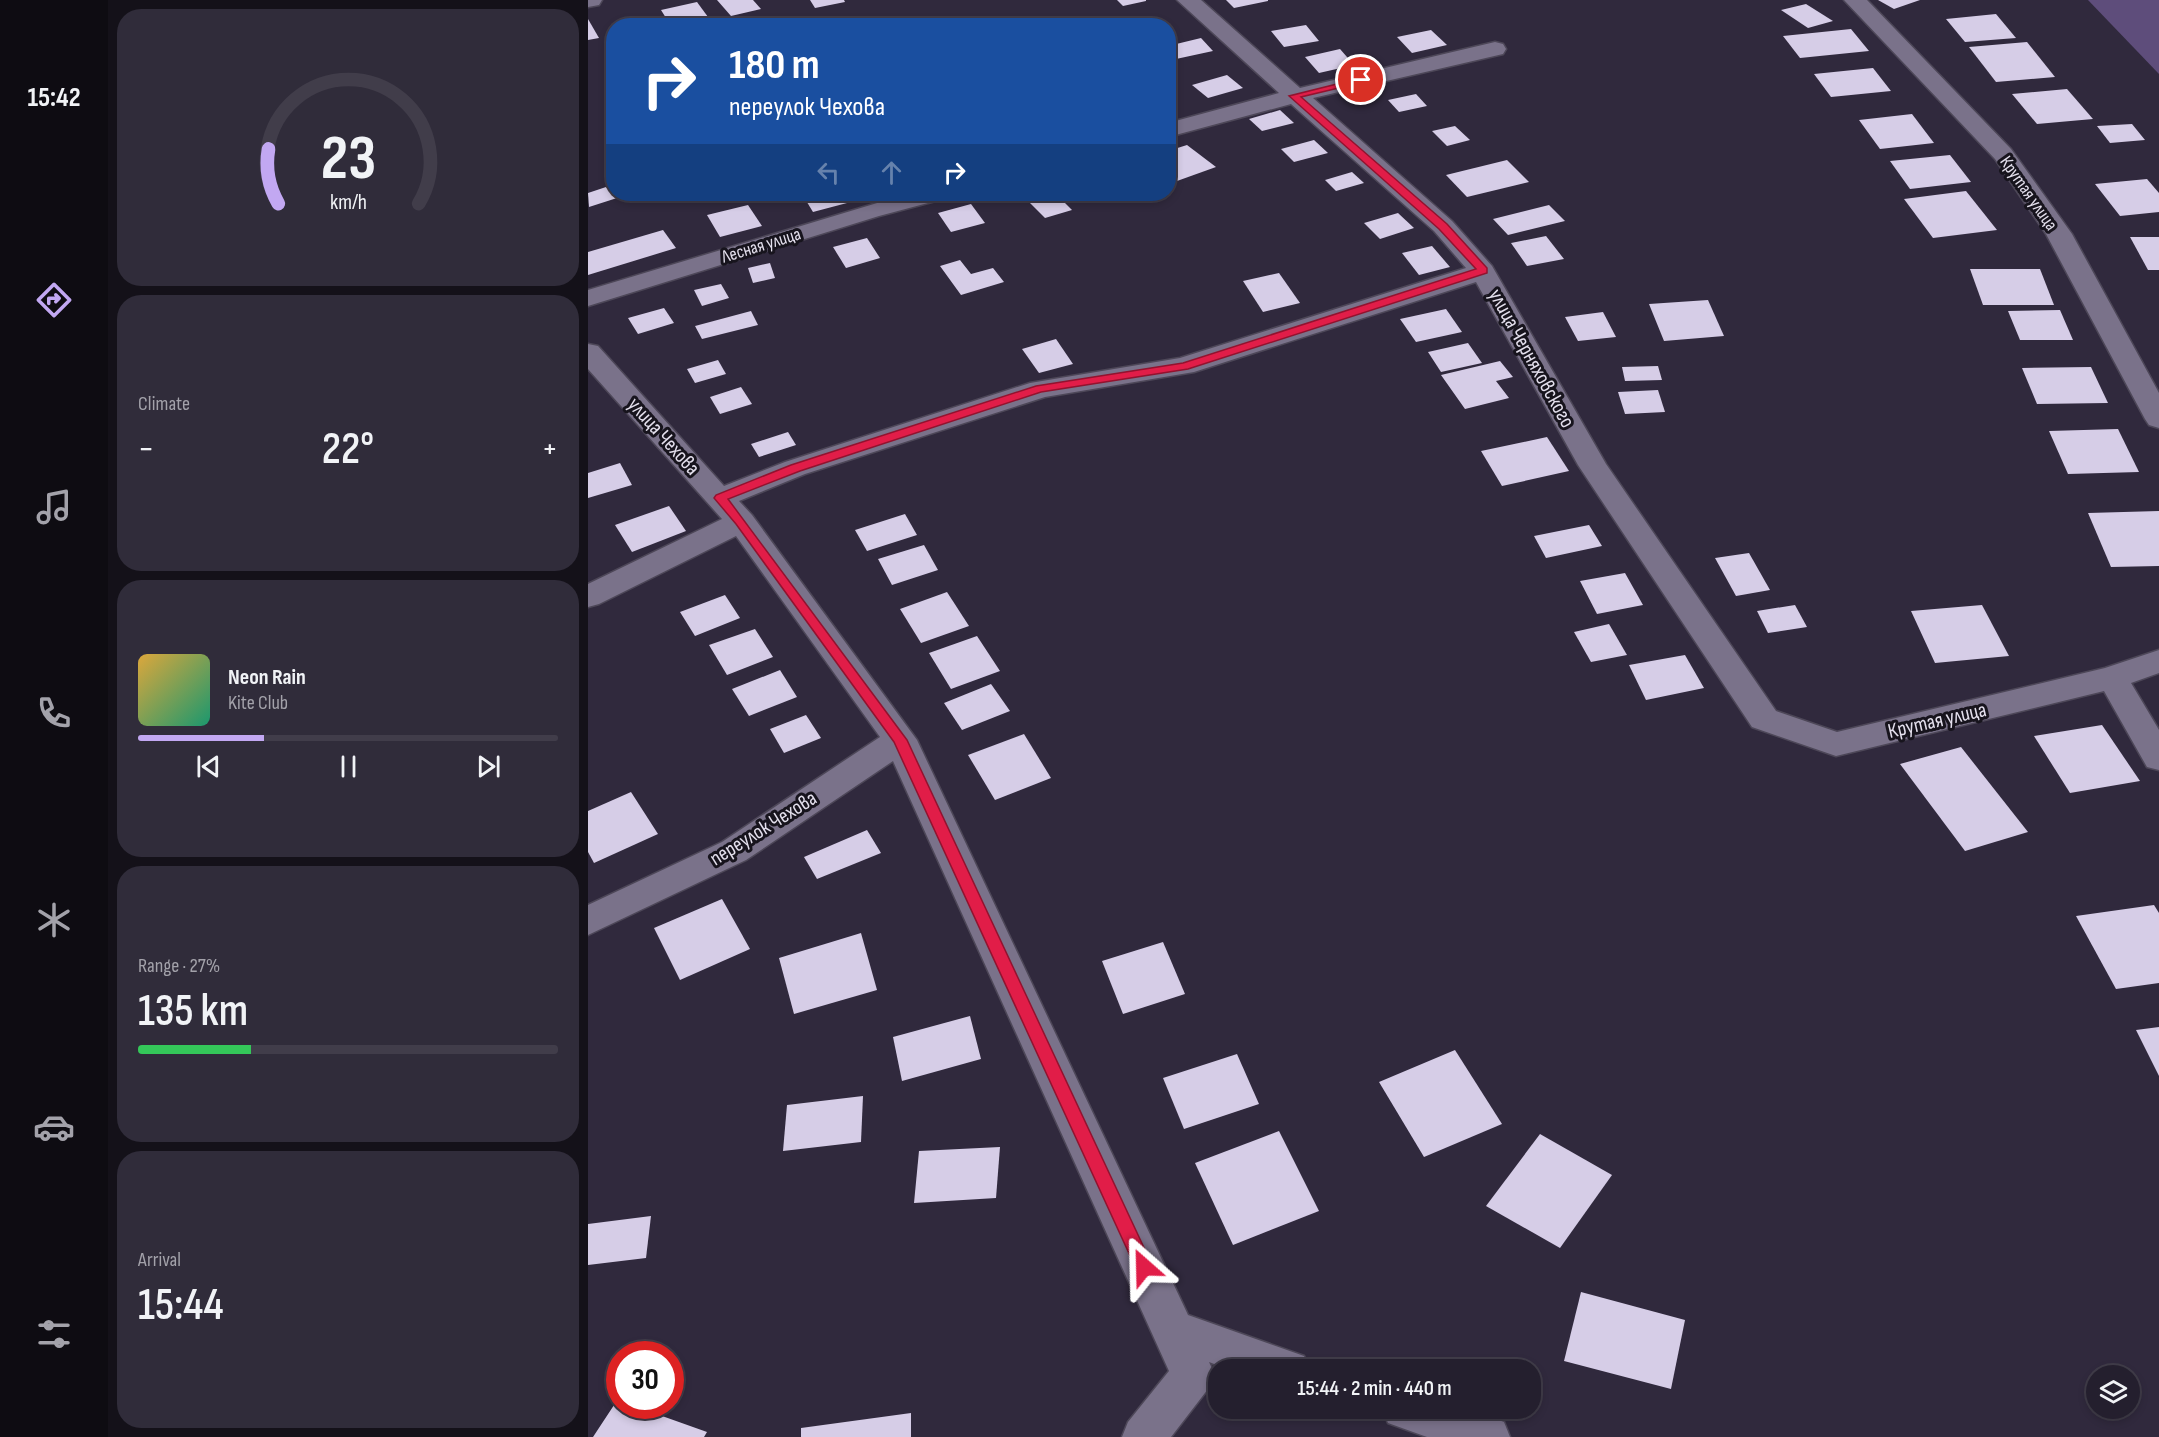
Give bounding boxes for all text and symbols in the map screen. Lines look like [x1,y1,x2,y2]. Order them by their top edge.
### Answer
text: 180 m [729,40,820,91]
icon: right [630,42,708,120]
pin [1335,54,1386,105]
icon: arrive [1344,63,1377,96]
text: 15:42 [28,82,80,114]
text: переулок Чехова [729,91,885,123]
text: 23 [320,122,376,197]
street label: Крутая улица [1995,152,2062,235]
icon: left [812,156,845,189]
icon: ahead [875,156,908,189]
icon: right [938,156,971,189]
text: km/h [329,191,367,216]
street label: Лесная улица [718,223,803,268]
icon: directions [33,279,75,321]
street label: улица Черняховского [1483,284,1580,432]
text: Climate [138,392,190,416]
street label: улица Чехова [622,392,705,480]
text: 22° [322,422,374,477]
text: − [138,429,154,469]
text: + [542,429,558,469]
icon: music [33,486,75,528]
text: Neon Rain [228,664,306,691]
text: Kite Club [228,691,288,715]
icon: phone [33,692,75,734]
street label: Крутая улица [1886,697,1989,744]
icon: previous [192,750,225,783]
icon: pause [332,750,365,783]
icon: next [472,750,505,783]
street label: переулок Чехова [705,786,821,871]
icon: climate [33,899,75,941]
text: Range · 27% [138,954,220,978]
text: 135 km [138,984,248,1039]
icon: car [33,1106,75,1148]
position arrow [1112,1235,1176,1299]
text: Arrival [138,1248,181,1272]
text: 15:44 [138,1278,224,1333]
icon: filters [33,1313,75,1355]
speed limit sign: 30 [606,1341,684,1419]
map controls [2086,1365,2140,1419]
button: layers [2086,1365,2140,1419]
text: 15:44 · 2 min · 440 m [1297,1375,1452,1402]

